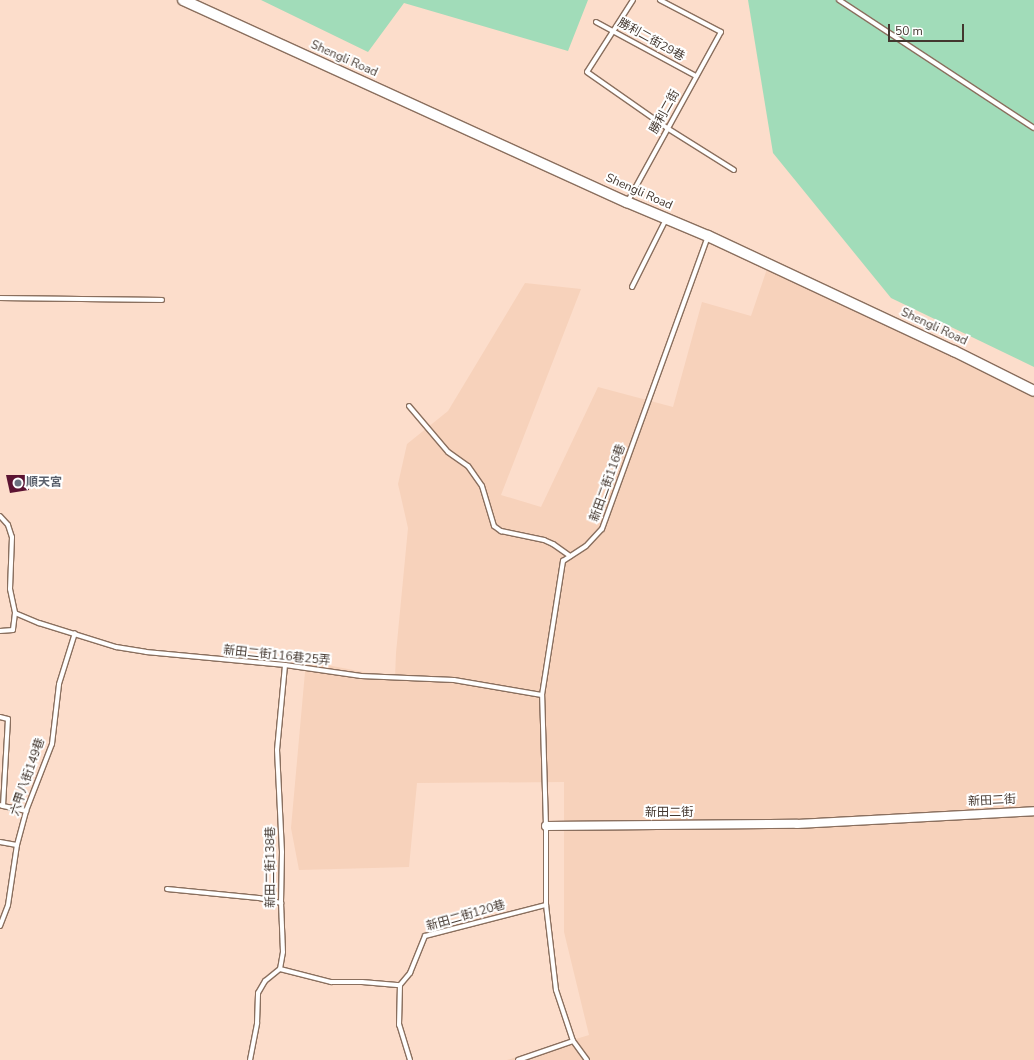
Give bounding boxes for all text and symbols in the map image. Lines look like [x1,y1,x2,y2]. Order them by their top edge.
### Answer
street label: 勝利二街29巷 [615,16,687,64]
scale bar [890,16,966,42]
text: 50 m [895,23,923,39]
street label: Shengli Road [308,38,380,80]
street label: 勝利二街 [647,88,683,136]
street label: Shengli Road [603,171,675,213]
street label: Shengli Road [898,305,970,349]
street label: 新田二街116巷 [587,442,629,524]
place label: 順天宮 [26,476,62,490]
marker: 順天宮 [13,478,23,488]
street label: 新田二街116巷25弄 [223,643,331,669]
street label: 六甲八街149巷 [8,736,48,818]
street label: 新田二街 [968,793,1016,809]
street label: 新田二街 [645,806,693,820]
street label: 新田二街138巷 [264,826,278,908]
street label: 新田二街120巷 [425,898,507,934]

